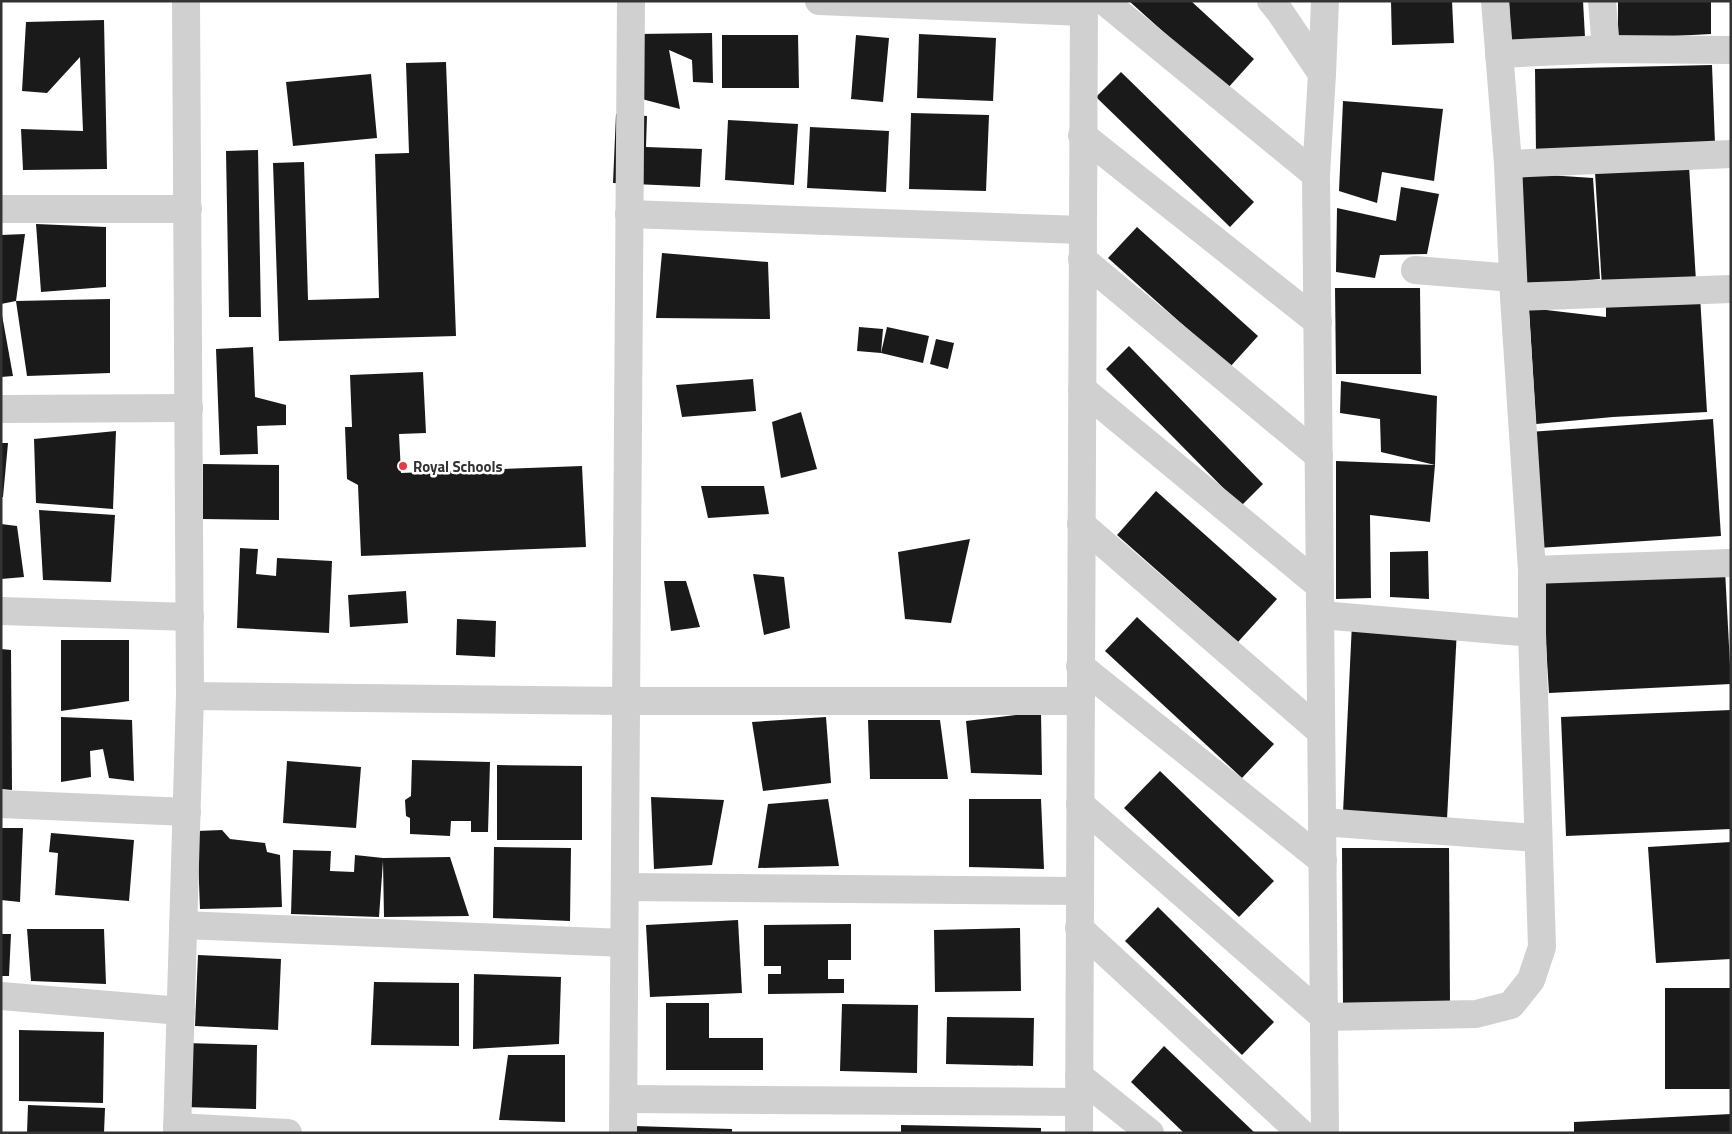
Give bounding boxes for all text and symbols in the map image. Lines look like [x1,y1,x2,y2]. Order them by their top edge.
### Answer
place label: Royal Schools [413,455,503,478]
marker: Royal Schools [397,460,409,472]

